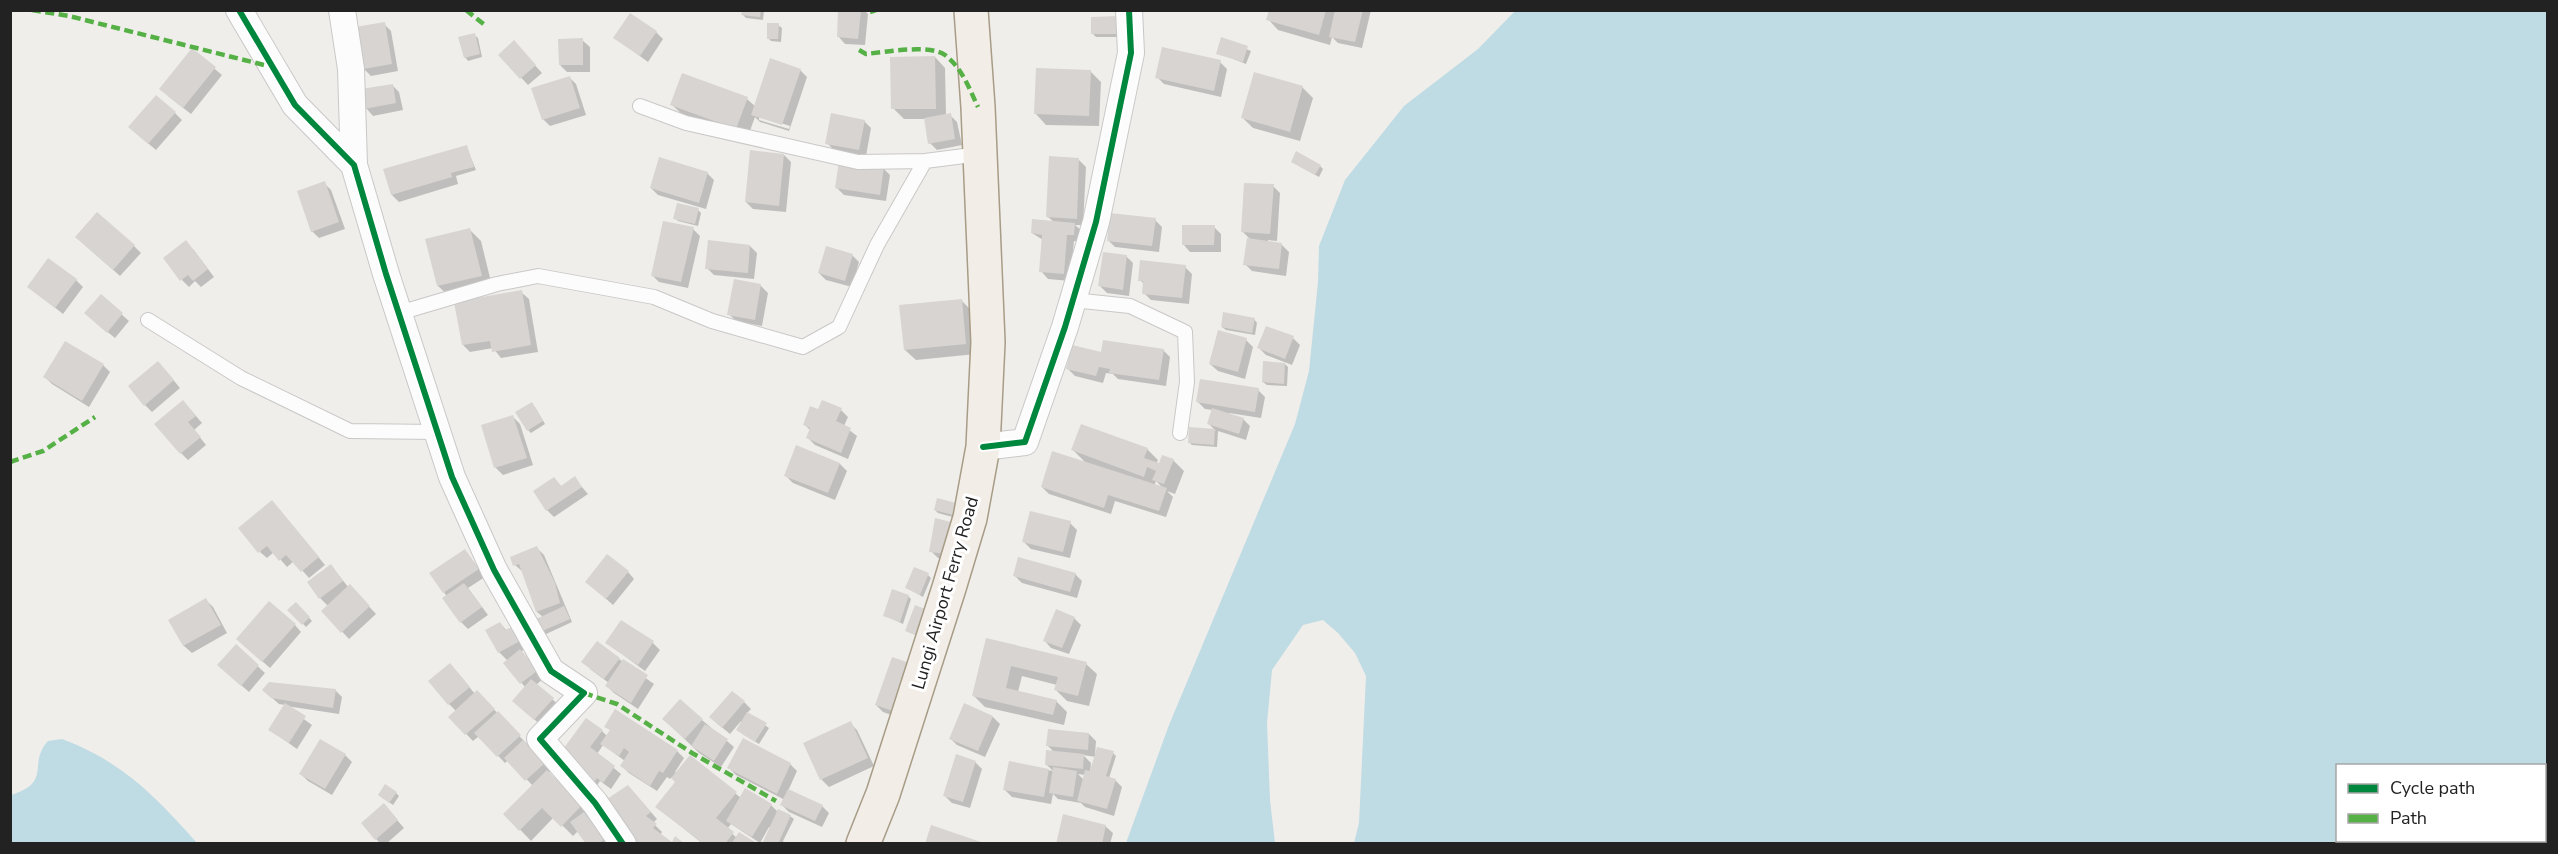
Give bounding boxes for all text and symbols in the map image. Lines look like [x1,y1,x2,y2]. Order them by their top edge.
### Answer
street label: Lungi Airport Ferry Road [906,494,984,692]
legend [2336,764,2546,842]
text: Cycle path [2390,776,2475,800]
text: Path [2390,806,2427,830]

